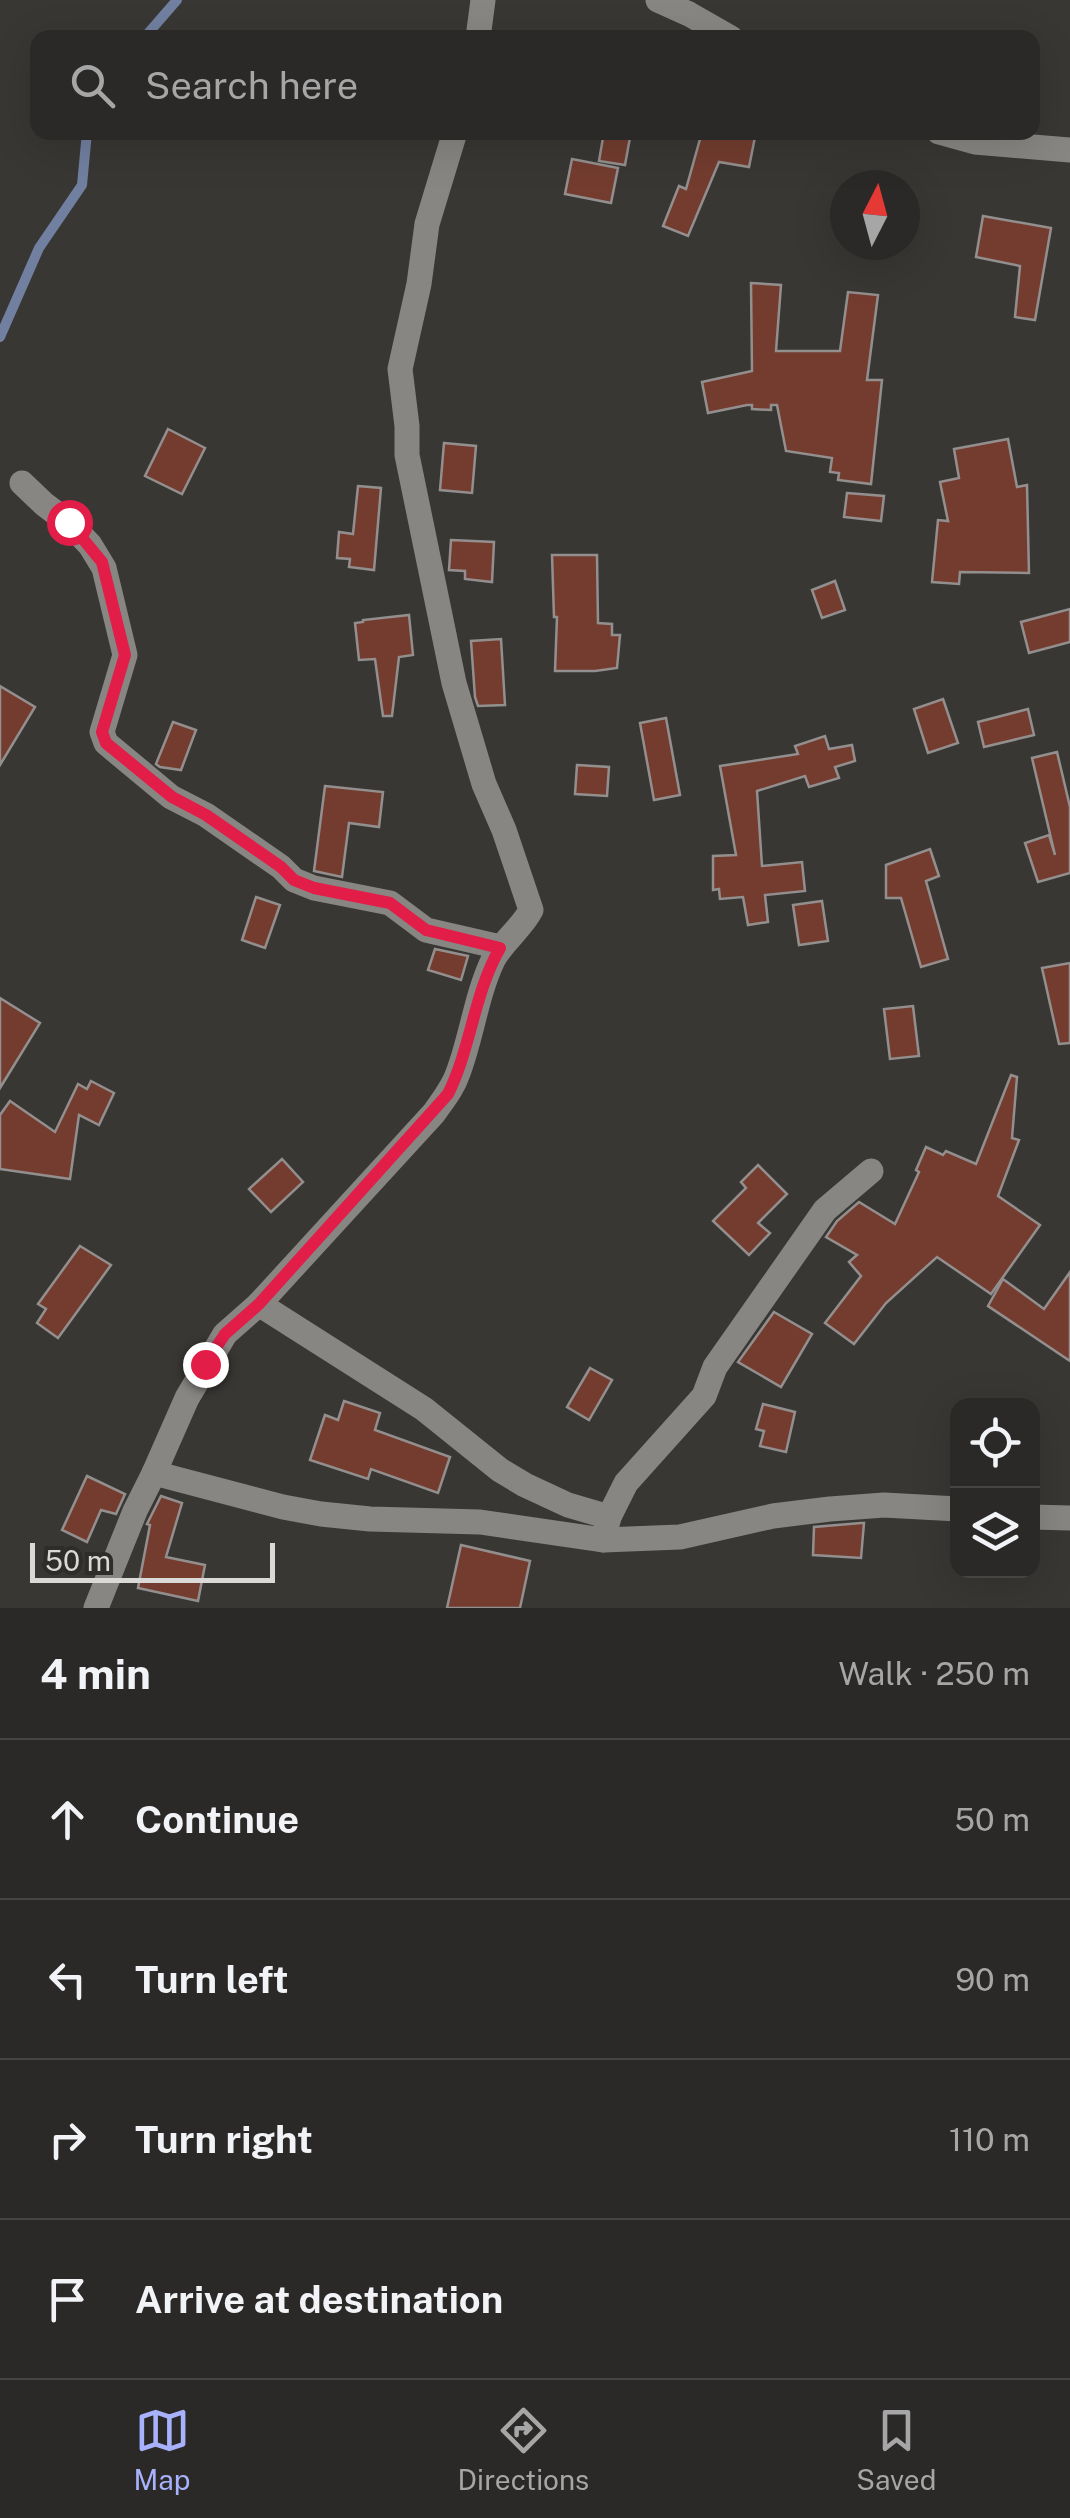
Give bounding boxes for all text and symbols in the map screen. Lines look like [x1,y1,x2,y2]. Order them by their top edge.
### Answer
search box [30,30,1040,140]
icon: search [65,58,120,113]
text: Search here [145,63,358,108]
north arrow [830,170,920,260]
route start [47,500,93,546]
route end [183,1342,229,1388]
map controls [950,1398,1040,1578]
button: locate [950,1398,1040,1488]
button: layers [950,1488,1040,1578]
scale bar [30,1538,275,1582]
text: 50 m [45,1544,111,1577]
text: 4 min [40,1649,151,1698]
text: Walk · 250 m [838,1655,1030,1692]
icon: ahead [40,1792,95,1847]
text: Continue [135,1797,299,1842]
text: 50 m [954,1801,1030,1838]
icon: left [40,1952,95,2007]
text: Turn left [135,1957,289,2002]
text: 90 m [955,1961,1030,1998]
icon: right [40,2112,95,2167]
text: Turn right [135,2117,313,2162]
text: 110 m [949,2121,1030,2158]
icon: arrive [40,2272,95,2327]
text: Arrive at destination [135,2277,503,2322]
tab: Map [134,2403,190,2496]
tab: Directions [458,2403,589,2496]
tab: Saved [856,2403,936,2496]

